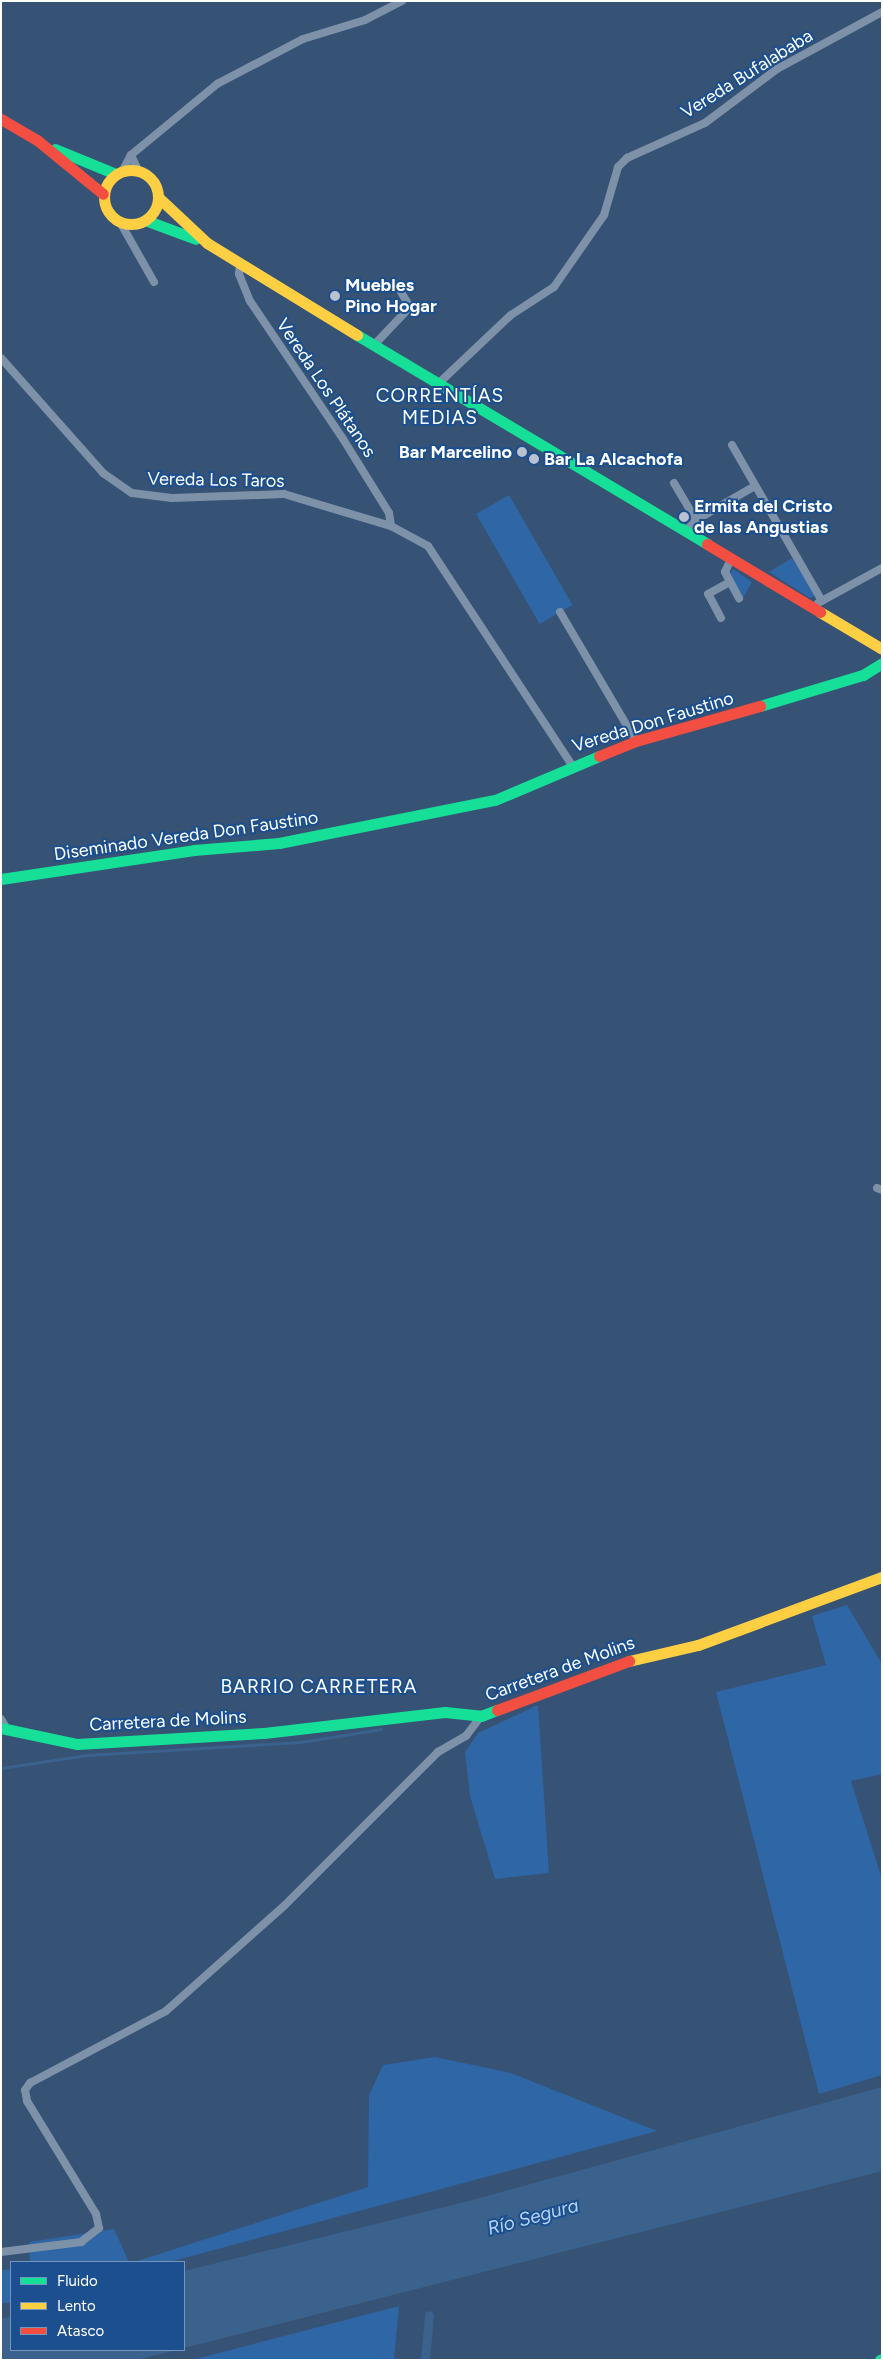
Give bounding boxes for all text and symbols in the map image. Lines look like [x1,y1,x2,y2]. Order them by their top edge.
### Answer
street label: Vereda Bufalababa [677,25,817,123]
place label: Muebles Pino Hogar [345,275,437,318]
marker: Muebles Pino Hogar [329,290,341,302]
street label: Vereda Los Plátanos [272,315,380,461]
district label: CORRENTÍAS MEDIAS [375,385,505,429]
place label: Bar Marcelino [399,441,512,463]
marker: Bar Marcelino [516,446,528,458]
place label: Bar La Alcachofa [544,448,683,470]
marker: Bar La Alcachofa [528,453,540,465]
street label: Vereda Los Taros [147,468,285,492]
place label: Ermita del Cristo de las Angustias [694,496,833,538]
marker: Ermita del Cristo de las Angustias [678,511,690,523]
street label: Vereda Don Faustino [570,687,736,757]
street label: Diseminado Vereda Don Faustino [52,807,320,865]
street label: Carretera de Molins [482,1632,638,1706]
district label: BARRIO CARRETERA [219,1676,419,1698]
street label: Carretera de Molins [89,1706,247,1736]
water label: Río Segura [485,2194,581,2240]
legend [10,2261,185,2351]
text: Fluido [57,2272,98,2290]
text: Lento [57,2297,96,2315]
text: Atasco [57,2322,104,2340]

